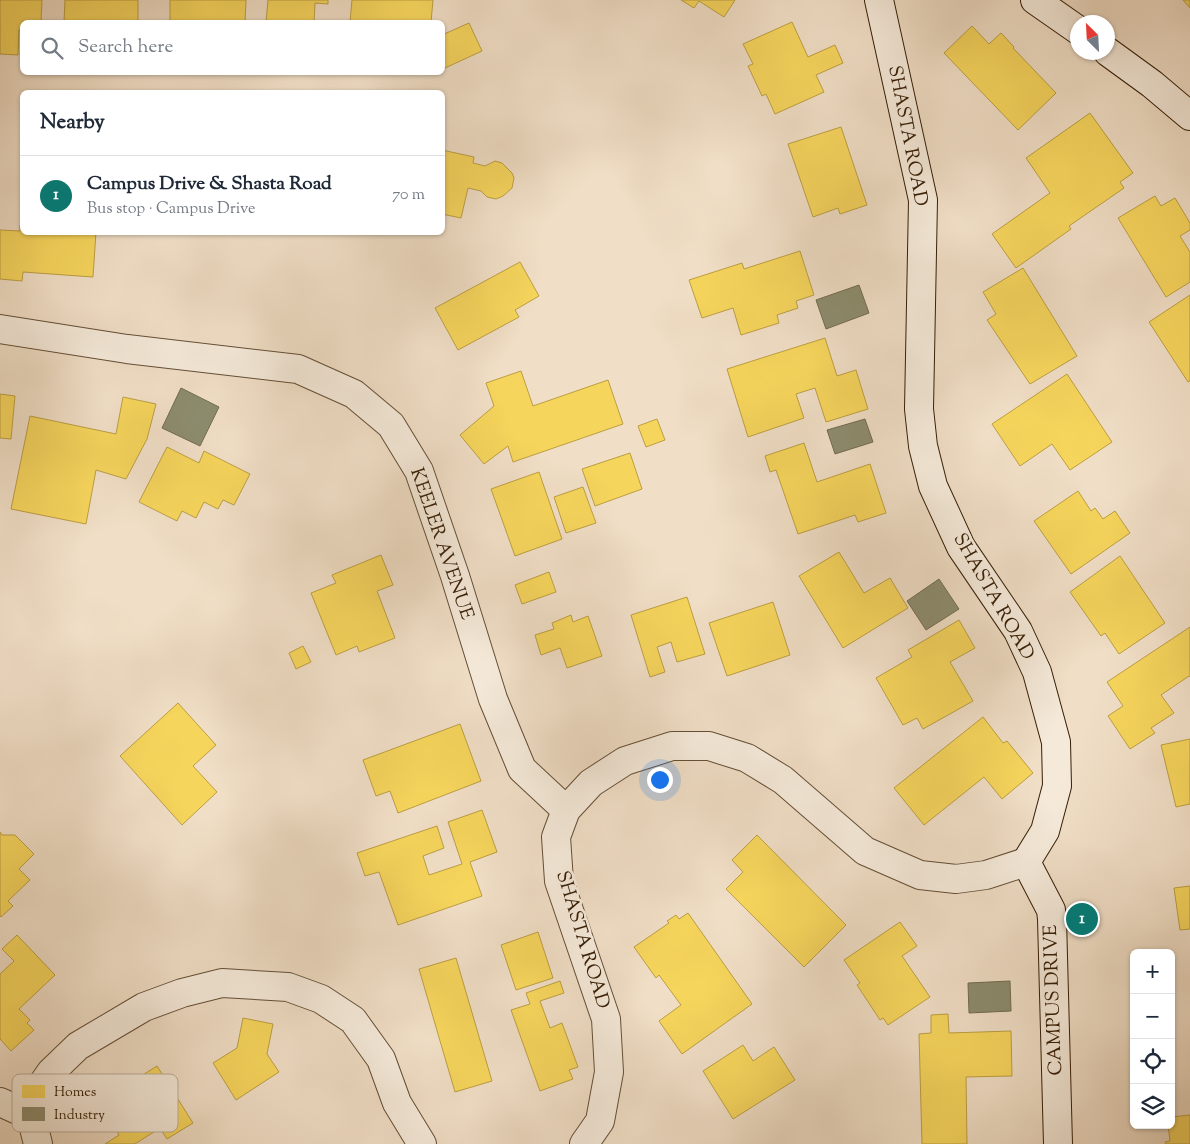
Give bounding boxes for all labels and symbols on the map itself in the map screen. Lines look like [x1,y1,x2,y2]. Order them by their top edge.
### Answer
north arrow [1070,15,1115,60]
street label: SHASTA ROAD [880,63,934,209]
street label: KEELER AVENUE [402,464,480,624]
street label: SHASTA ROAD [946,528,1040,666]
your location [647,767,673,793]
street label: SHASTA ROAD [548,868,616,1012]
pin: 1 [1066,900,1098,938]
street label: CAMPUS DRIVE [1038,924,1070,1076]
legend [12,1074,178,1132]
text: Homes [54,1083,96,1103]
text: Industry [54,1106,105,1126]

